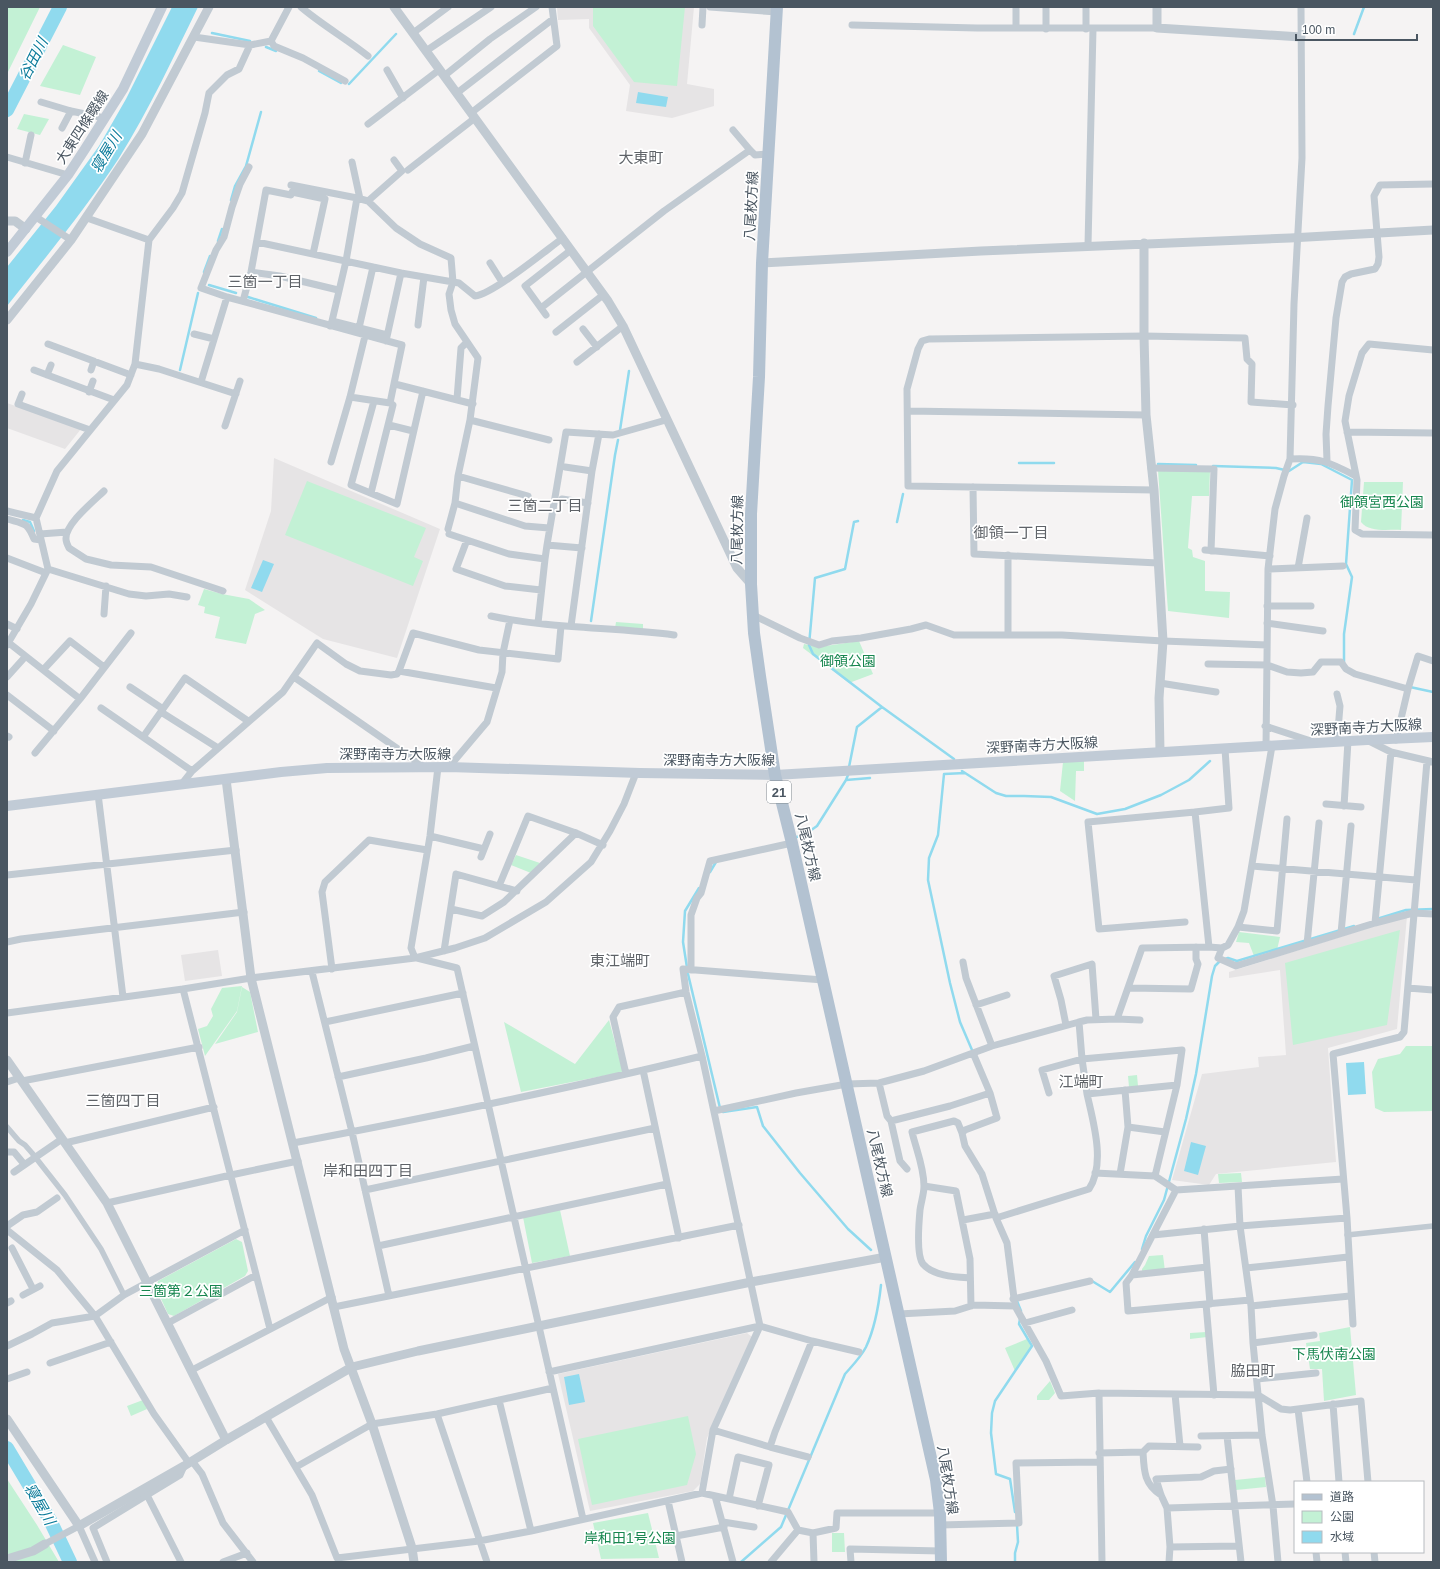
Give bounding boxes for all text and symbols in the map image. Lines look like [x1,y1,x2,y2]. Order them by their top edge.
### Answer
scale bar [1296,16,1417,42]
text: 100 m [1302,23,1335,37]
water label: 谷田川 [15,33,52,83]
street label: 大東四條畷線 [52,87,112,167]
water label: 寝屋川 [87,127,126,176]
district label: 大東町 [618,149,664,166]
street label: 八尾枚方線 [741,171,761,241]
district label: 三箇一丁目 [227,273,303,290]
park label: 御領宮西公園 [1340,494,1424,510]
street label: 八尾枚方線 [728,495,746,565]
district label: 三箇二丁目 [507,497,583,514]
district label: 御領一丁目 [973,524,1049,541]
park label: 御領公園 [820,653,876,669]
street label: 深野南寺方大阪線 [1310,716,1422,738]
street label: 深野南寺方大阪線 [986,734,1098,756]
street label: 深野南寺方大阪線 [339,746,451,762]
street label: 深野南寺方大阪線 [663,752,775,768]
road number: 21 [767,781,791,803]
street label: 八尾枚方線 [792,811,824,883]
district label: 東江端町 [590,952,650,969]
district label: 江端町 [1058,1073,1104,1090]
district label: 三箇四丁目 [85,1092,161,1109]
street label: 八尾枚方線 [864,1127,896,1199]
district label: 岸和田四丁目 [323,1162,413,1179]
park label: 三箇第２公園 [139,1283,223,1299]
park label: 下馬伏南公園 [1292,1346,1376,1362]
district label: 脇田町 [1230,1362,1276,1379]
street label: 八尾枚方線 [935,1444,961,1516]
water label: 寝屋川 [21,1480,60,1529]
legend [1294,1481,1424,1553]
text: 道路 [1330,1490,1354,1504]
text: 公園 [1330,1510,1354,1524]
park label: 岸和田1号公園 [584,1530,676,1546]
text: 水域 [1330,1530,1354,1544]

